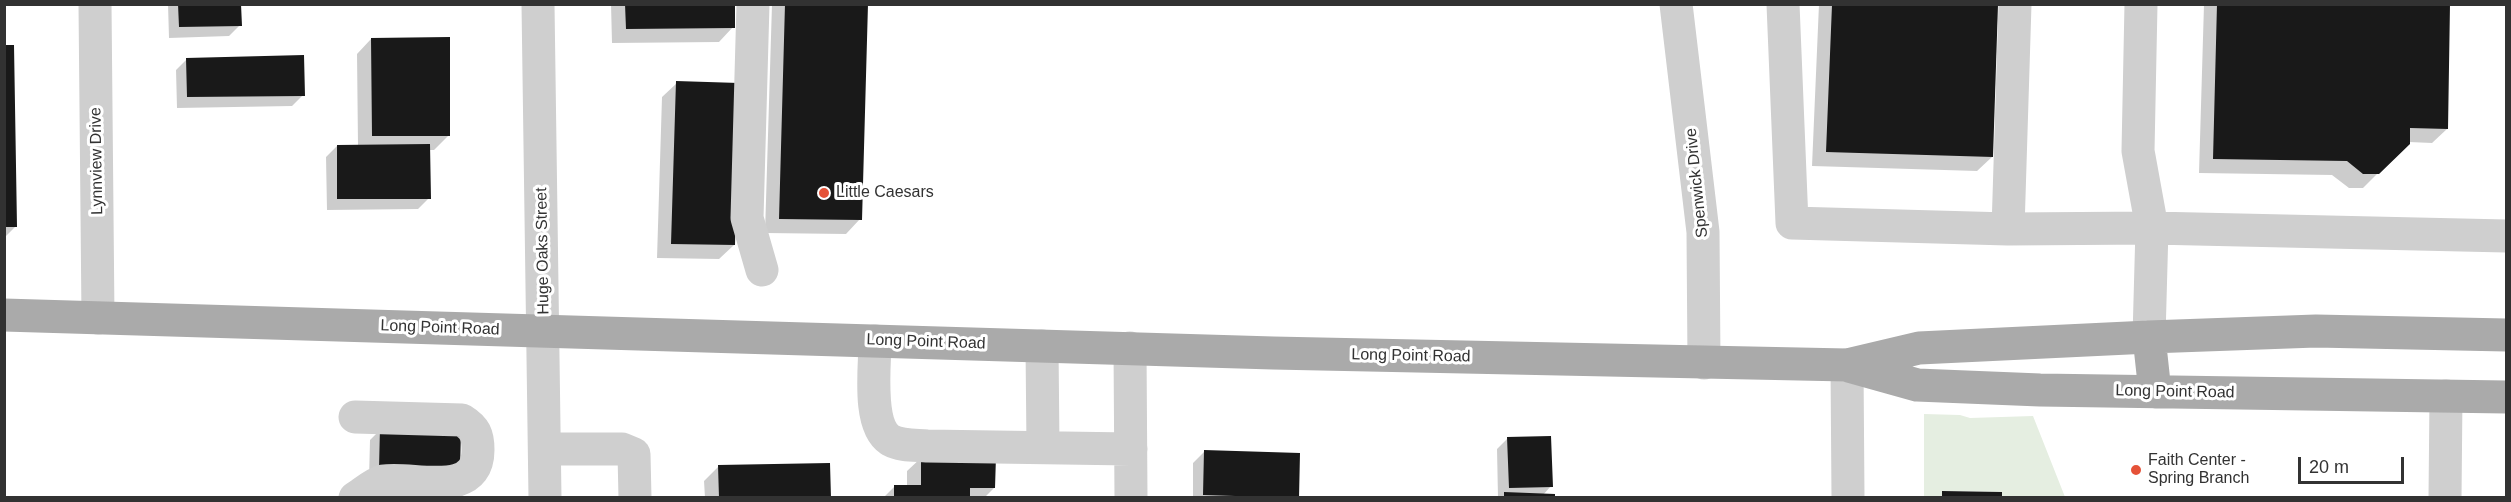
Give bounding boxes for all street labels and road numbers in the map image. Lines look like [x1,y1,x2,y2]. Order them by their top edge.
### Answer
street label: Lynnview Drive [86,107,108,215]
street label: Spenwick Drive [1682,127,1712,239]
street label: Huge Oaks Street [532,187,554,315]
street label: Long Point Road [380,316,500,340]
street label: Long Point Road [866,330,986,354]
street label: Long Point Road [1351,345,1471,367]
street label: Long Point Road [2115,381,2235,403]

